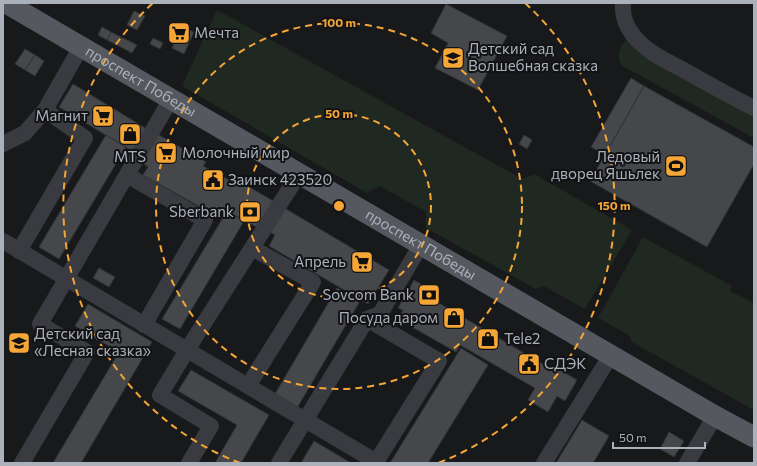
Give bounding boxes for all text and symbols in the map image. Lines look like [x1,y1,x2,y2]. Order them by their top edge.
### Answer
text: 100 m [322,15,356,29]
supermarket icon: Мечта [166,20,192,46]
place label: Мечта [194,23,239,41]
place label: Детский сад Волшебная сказка [468,39,598,74]
street label: проспект Победы [83,41,200,120]
school or university icon: Детский сад Волшебная сказка [440,45,466,71]
supermarket icon: Магнит [90,103,116,129]
place label: Магнит [35,106,88,124]
text: 50 m [325,106,353,120]
shop icon: MTS [117,121,143,147]
supermarket icon: Молочный мир [153,140,179,166]
place label: Молочный мир [182,143,290,161]
place label: MTS [114,147,146,165]
place label: Ледовый дворец Яшьлек [551,147,660,182]
sports icon: Ледовый дворец Яшьлек [663,153,689,179]
public building icon: Заинск 423520 [200,167,226,193]
place label: Заинск 423520 [228,170,332,188]
text: 150 m [597,198,631,212]
bank icon: Sberbank [237,199,263,225]
centre of rings [332,199,346,213]
place label: Sberbank [169,202,234,220]
street label: проспект Победы [363,204,480,283]
supermarket icon: Апрель [349,249,375,275]
place label: Апрель [294,252,346,270]
bank icon: Sovcom Bank [416,282,442,308]
place label: Sovcom Bank [322,285,414,303]
shop icon: Посуда даром [441,305,467,331]
place label: Посуда даром [339,308,438,326]
place label: Детский сад «Лесная сказка» [34,324,151,359]
shop icon: Tele2 [475,326,501,352]
place label: Tele2 [504,329,540,347]
school or university icon: Детский сад «Лесная сказка» [6,330,32,356]
public building icon: СДЭК [516,351,542,377]
place label: СДЭК [544,354,586,372]
scale bar [613,424,705,450]
text: 50 m [619,430,647,444]

